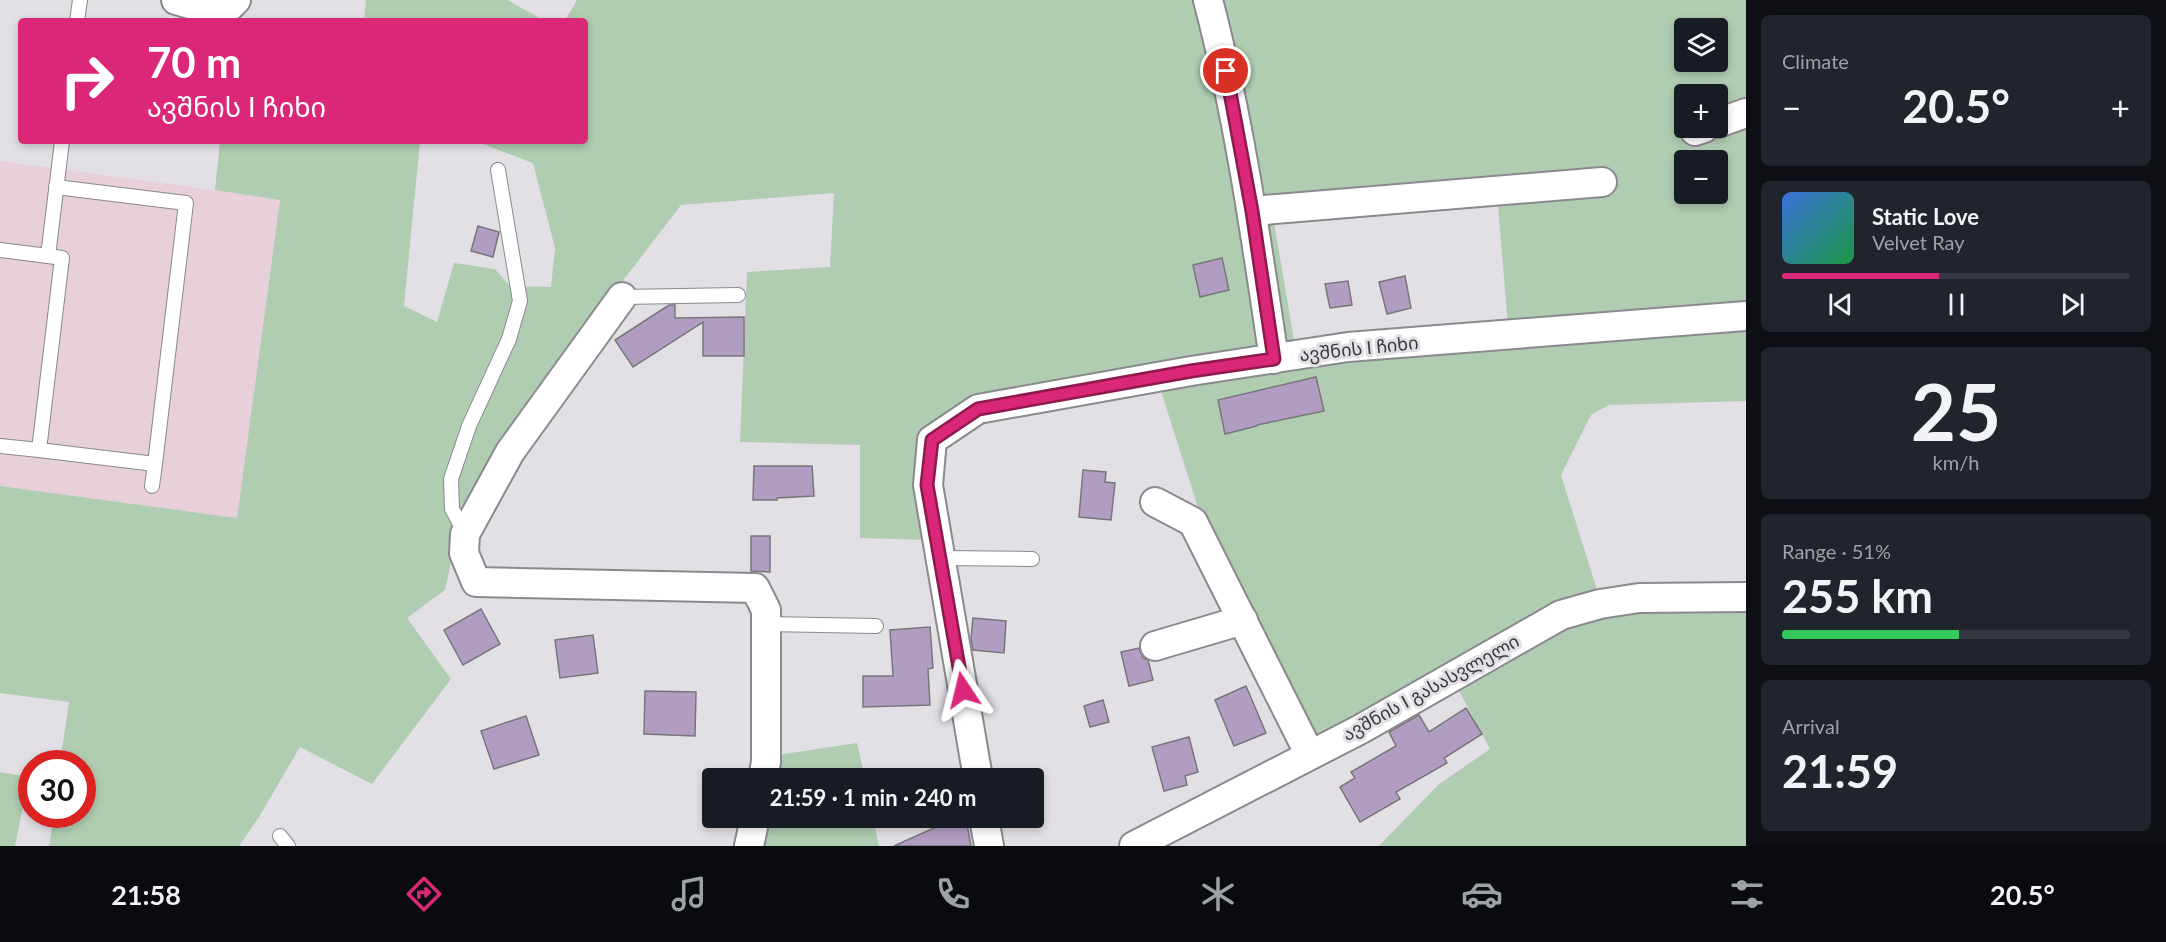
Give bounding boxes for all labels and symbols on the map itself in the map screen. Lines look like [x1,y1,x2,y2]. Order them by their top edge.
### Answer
pin [1200,45,1251,96]
street label: ავშნის I ჩიხი [1298,331,1419,366]
street label: ავშნის I გასასვლელი [1338,629,1523,746]
position arrow [931,658,995,722]
speed limit sign: 30 [18,750,96,828]

